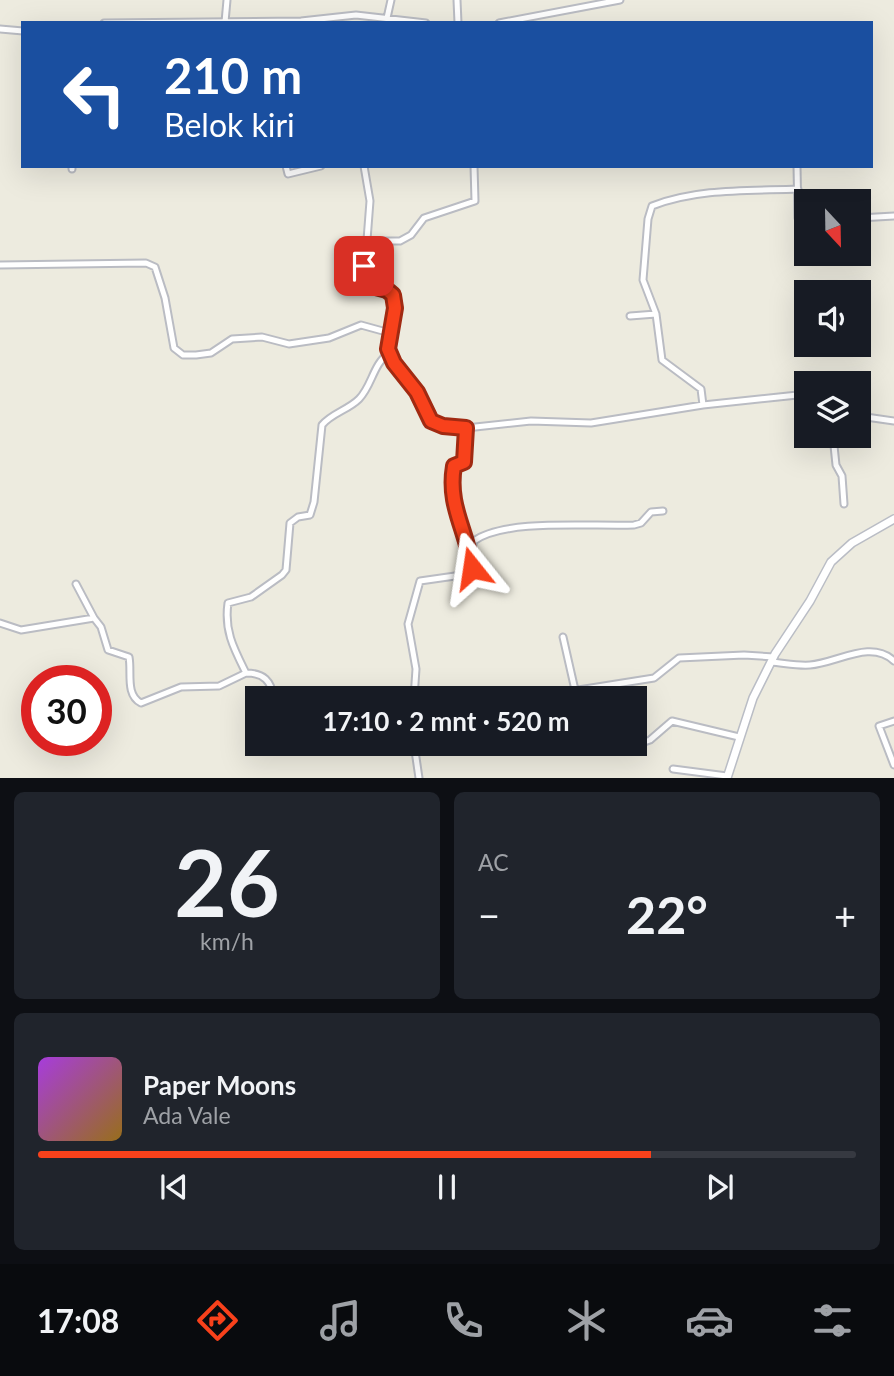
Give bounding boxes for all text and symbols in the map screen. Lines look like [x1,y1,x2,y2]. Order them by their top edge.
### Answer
text: 210 m [164,46,302,104]
icon: left [49,49,140,140]
text: Belok kiri [164,105,295,144]
north arrow [794,189,872,266]
map controls [794,189,871,448]
pin [334,236,394,296]
icon: arrive [345,247,383,285]
button: sound [794,280,871,357]
button: layers [794,371,871,448]
position arrow [435,531,509,605]
speed limit sign: 30 [21,665,112,756]
text: 17:10 · 2 mnt · 520 m [322,705,570,737]
text: 26 [174,827,280,936]
text: AC [478,848,509,876]
text: 22° [626,883,708,945]
text: − [478,892,500,938]
text: + [834,892,856,938]
text: km/h [200,927,254,955]
text: Paper Moons [143,1069,296,1101]
text: Ada Vale [143,1101,231,1129]
icon: previous [155,1168,193,1206]
icon: pause [428,1168,466,1206]
icon: next [701,1168,739,1206]
icon: directions [193,1296,242,1345]
icon: music [316,1296,365,1345]
icon: phone [439,1296,488,1345]
icon: climate [562,1296,611,1345]
icon: car [685,1296,734,1345]
icon: filters [808,1296,857,1345]
text: 17:08 [37,1301,119,1340]

